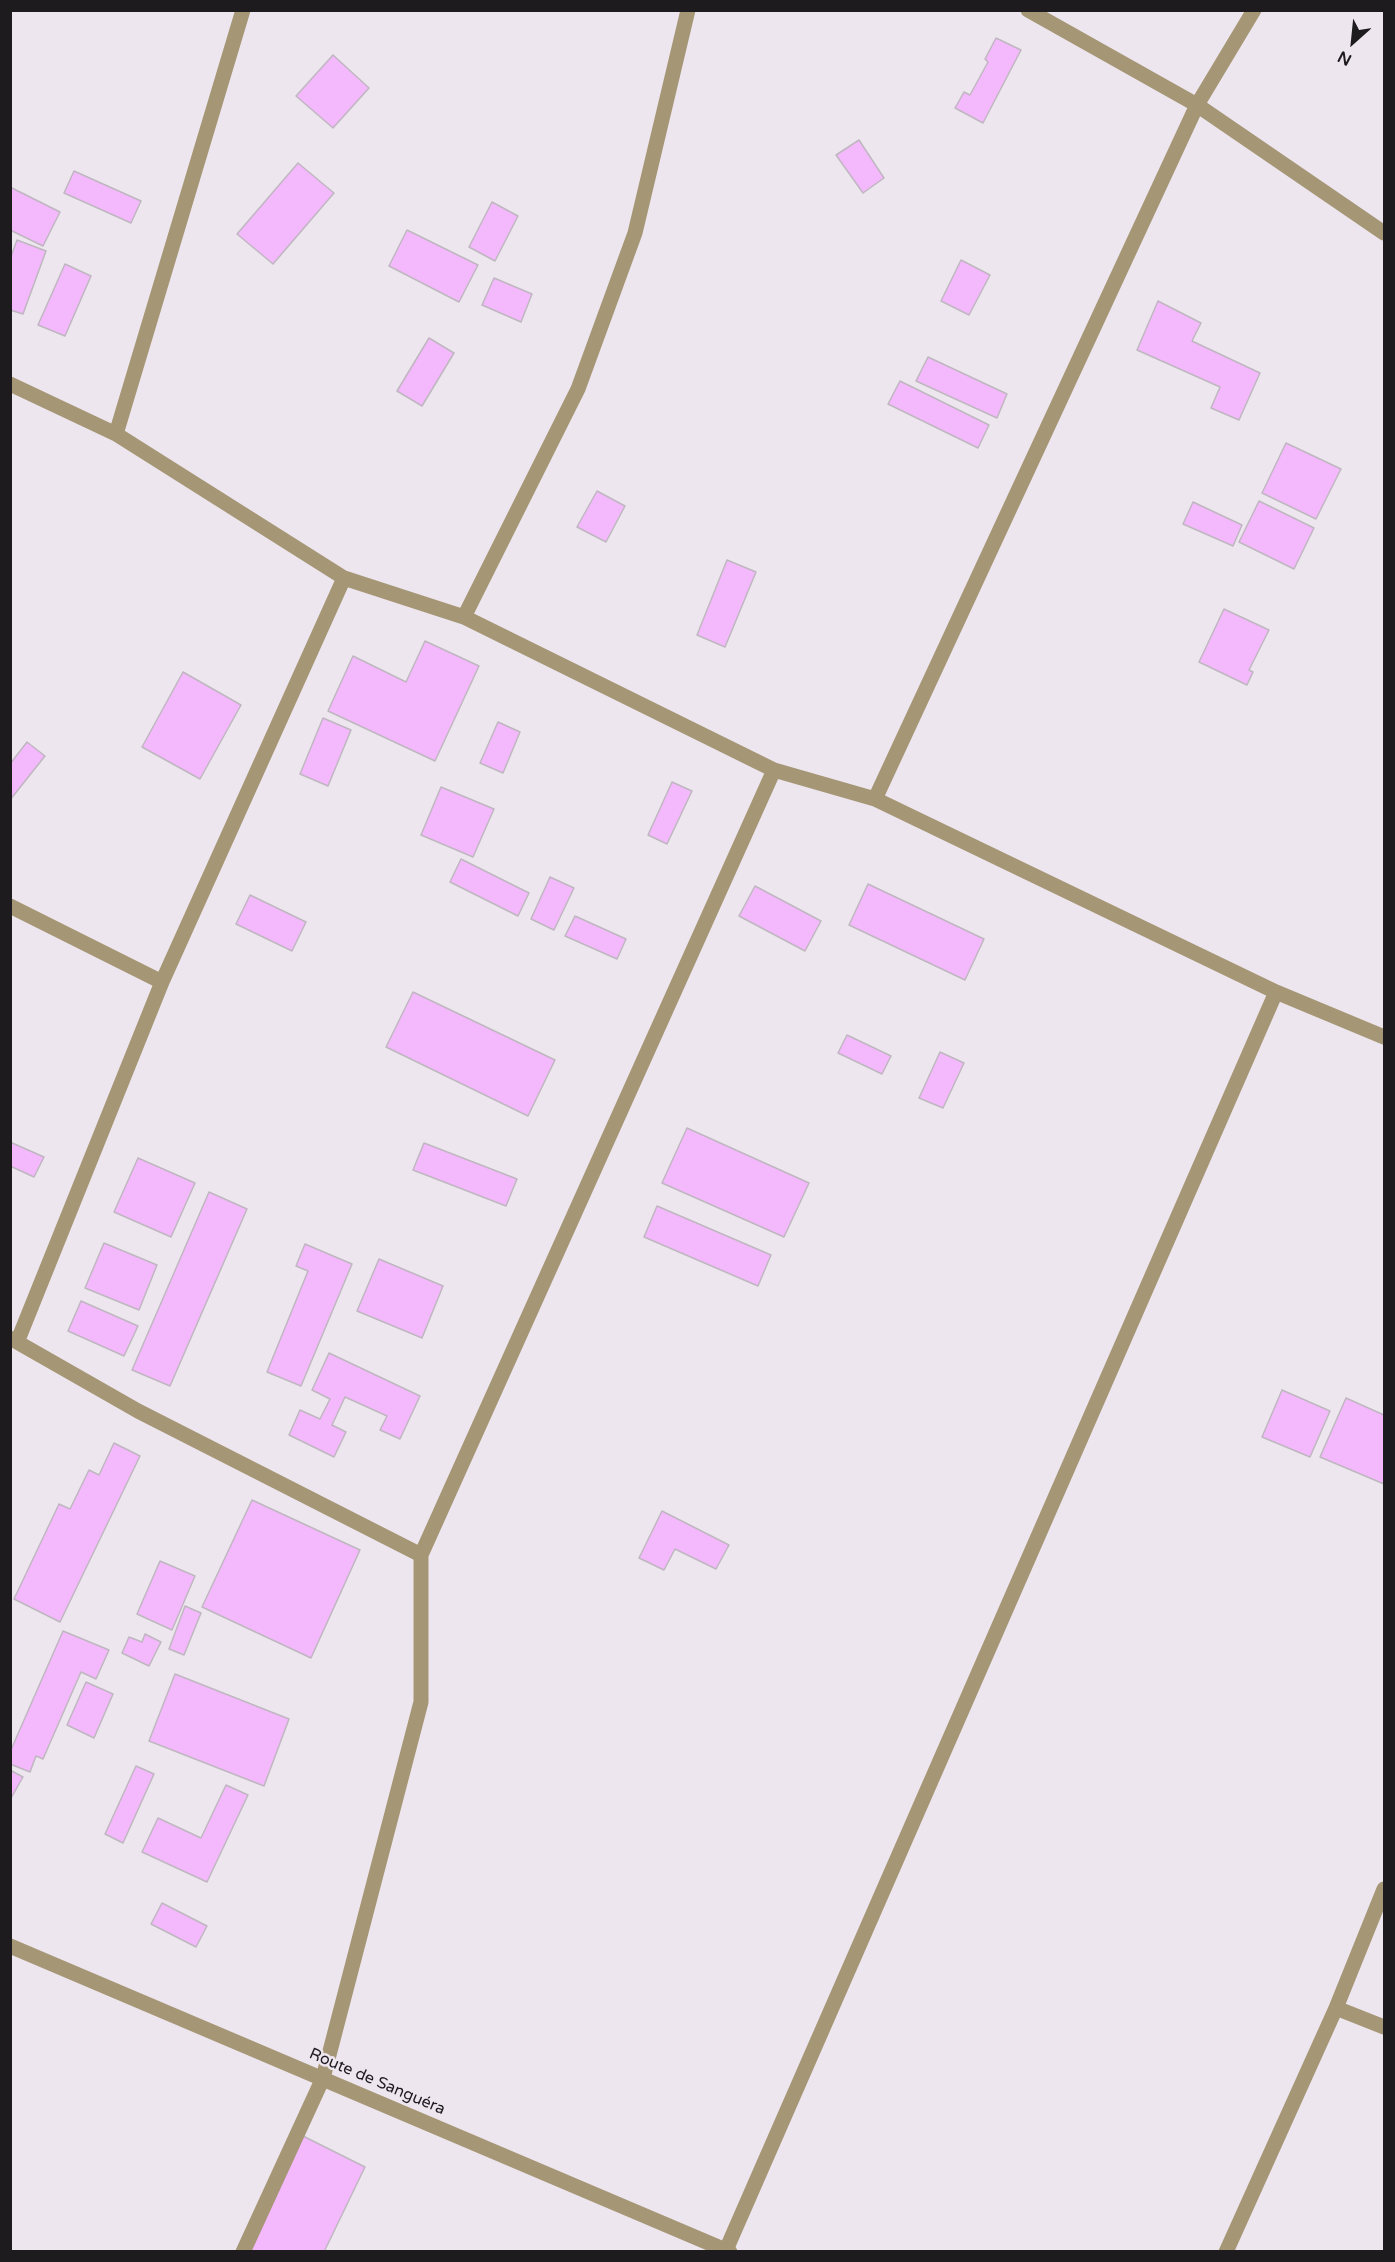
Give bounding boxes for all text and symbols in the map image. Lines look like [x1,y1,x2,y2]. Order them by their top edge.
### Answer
north arrow [1323,12,1383,72]
text: N [1335,46,1355,70]
street label: Route de Sanguéra [306,2045,448,2119]

